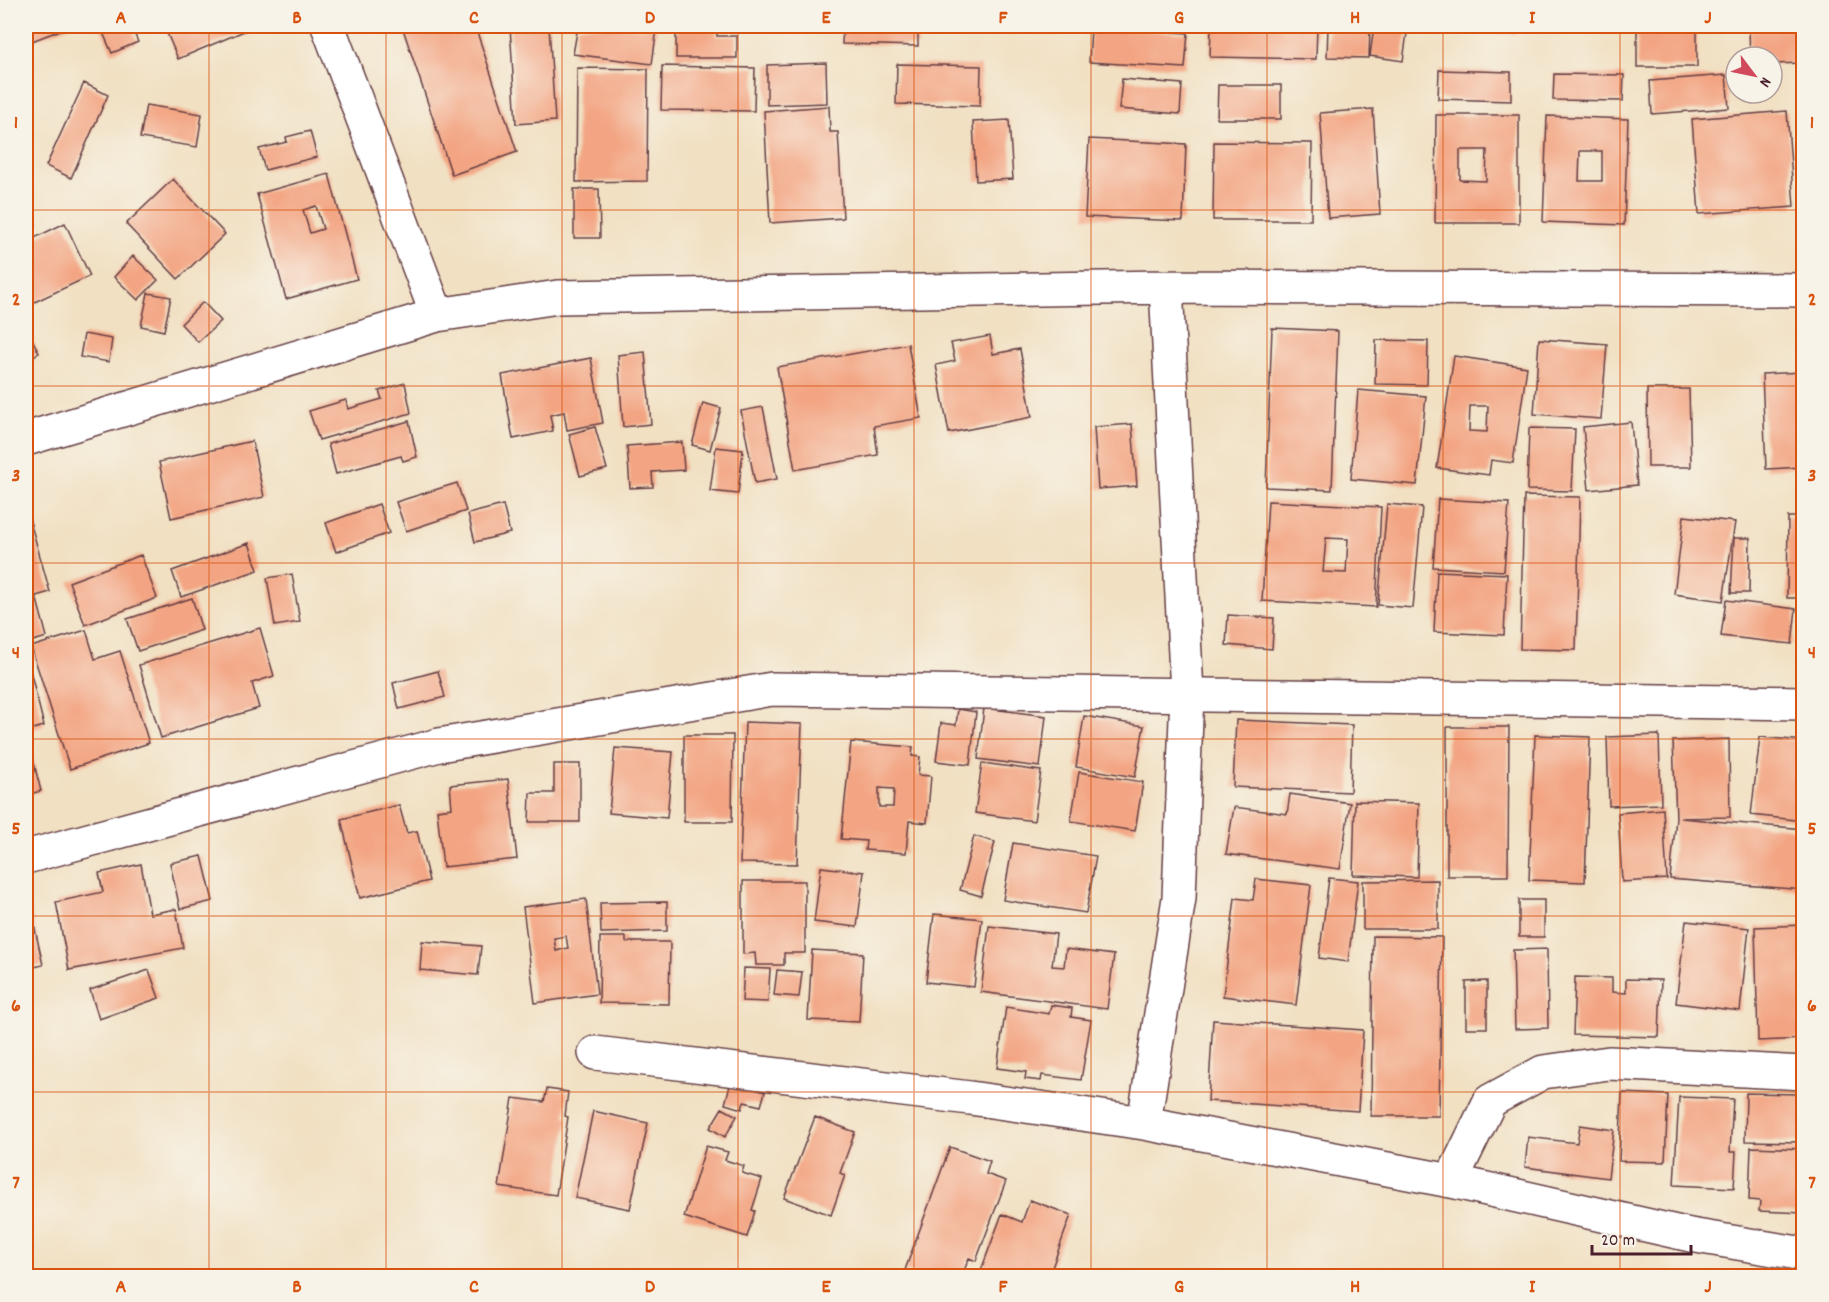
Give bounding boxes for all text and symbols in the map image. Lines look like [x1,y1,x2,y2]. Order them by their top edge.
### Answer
text: A [116,5,127,33]
text: B [292,5,302,33]
text: C [469,5,479,33]
text: D [645,5,656,33]
text: E [821,5,831,33]
text: F [999,5,1009,33]
text: G [1174,5,1184,33]
text: H [1350,5,1360,33]
text: I [1529,5,1536,33]
text: J [1704,5,1712,33]
north arrow [1724,45,1784,105]
text: N [1753,72,1776,91]
text: 1 [14,110,18,138]
text: 1 [1810,110,1814,138]
text: 2 [12,287,20,315]
text: 2 [1808,287,1816,315]
text: 3 [12,463,20,491]
text: 3 [1808,463,1816,491]
text: 4 [12,640,20,668]
text: 4 [1808,640,1816,668]
text: 5 [11,816,21,844]
text: 5 [1807,816,1817,844]
text: 6 [11,993,21,1021]
text: 6 [1807,993,1817,1021]
text: 7 [12,1170,20,1198]
text: 7 [1808,1170,1816,1198]
scale bar [1592,1218,1691,1256]
text: 20 m [1601,1229,1635,1254]
text: A [116,1274,127,1302]
text: B [292,1274,302,1302]
text: C [469,1274,479,1302]
text: D [645,1274,656,1302]
text: E [821,1274,831,1302]
text: F [999,1274,1009,1302]
text: G [1174,1274,1184,1302]
text: H [1350,1274,1360,1302]
text: I [1529,1274,1536,1302]
text: J [1704,1274,1712,1302]

